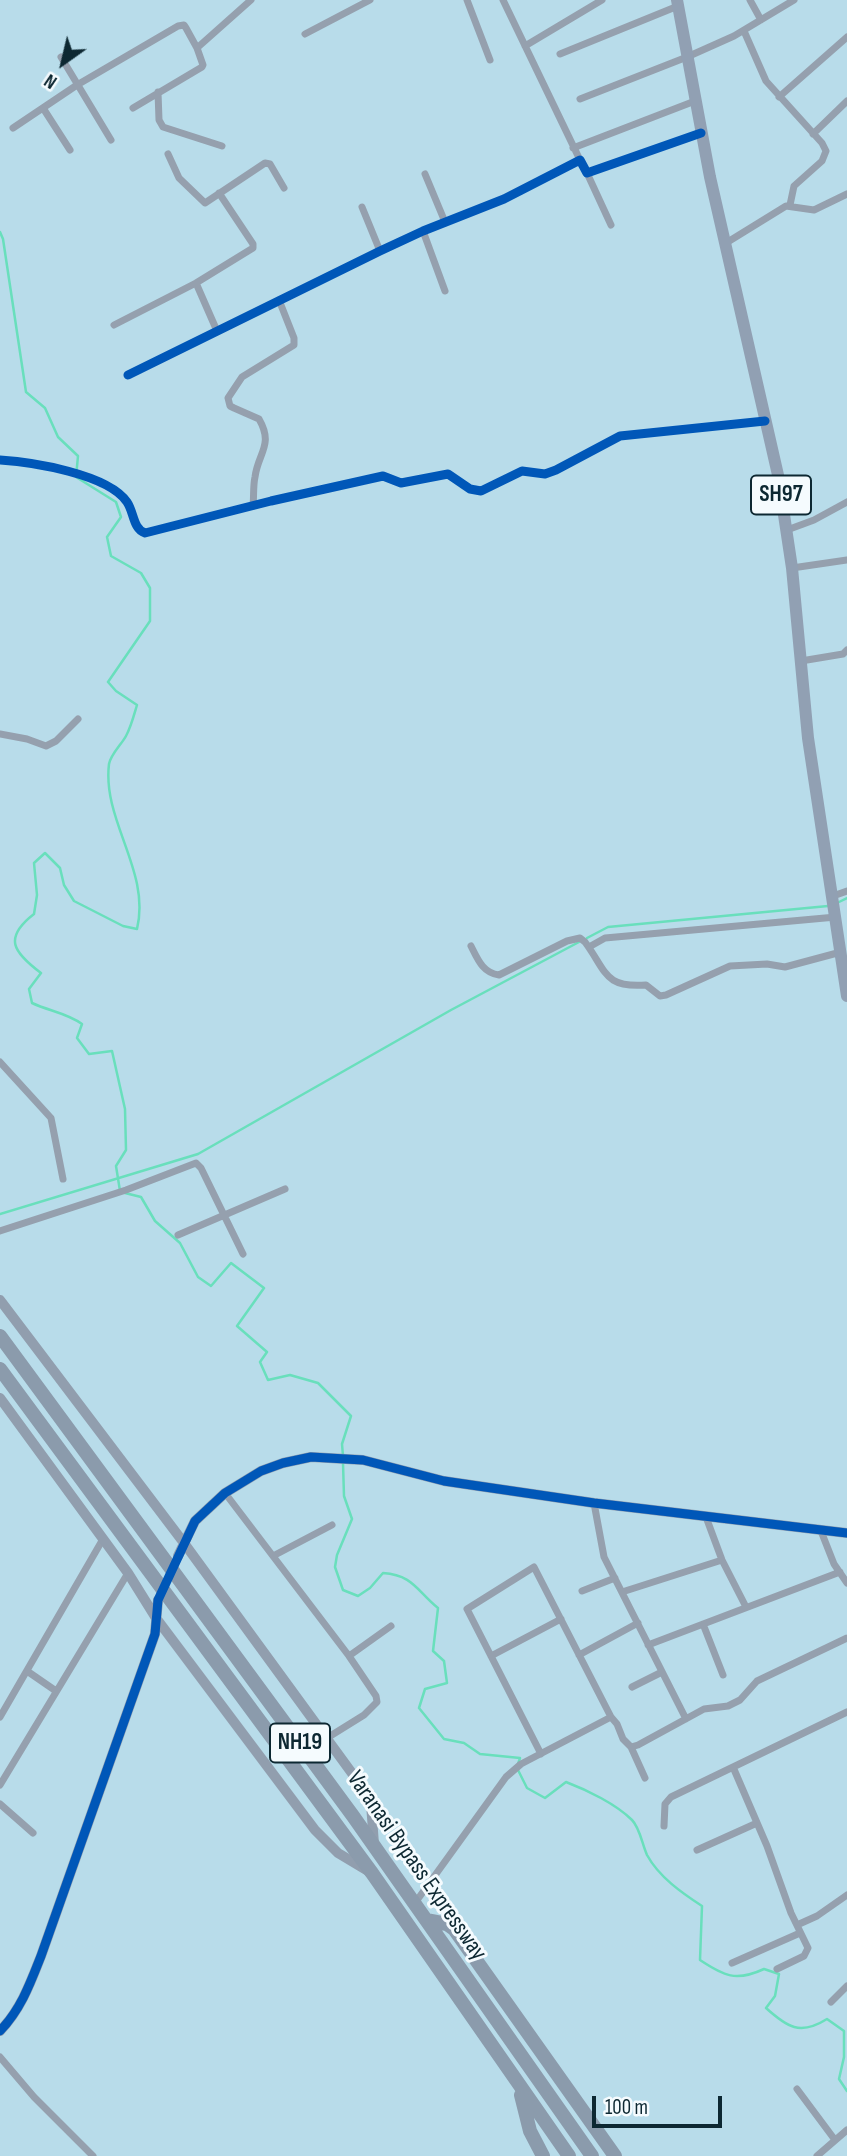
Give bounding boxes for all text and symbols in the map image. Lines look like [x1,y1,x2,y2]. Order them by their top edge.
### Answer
north arrow [28,28,98,98]
text: N [40,68,62,93]
road number: SH97 [751,475,811,514]
road number: NH19 [270,1724,330,1762]
street label: Varanasi Bypass Expressway [340,1766,492,1966]
scale bar [595,2082,724,2126]
text: 100 m [605,2095,648,2120]

